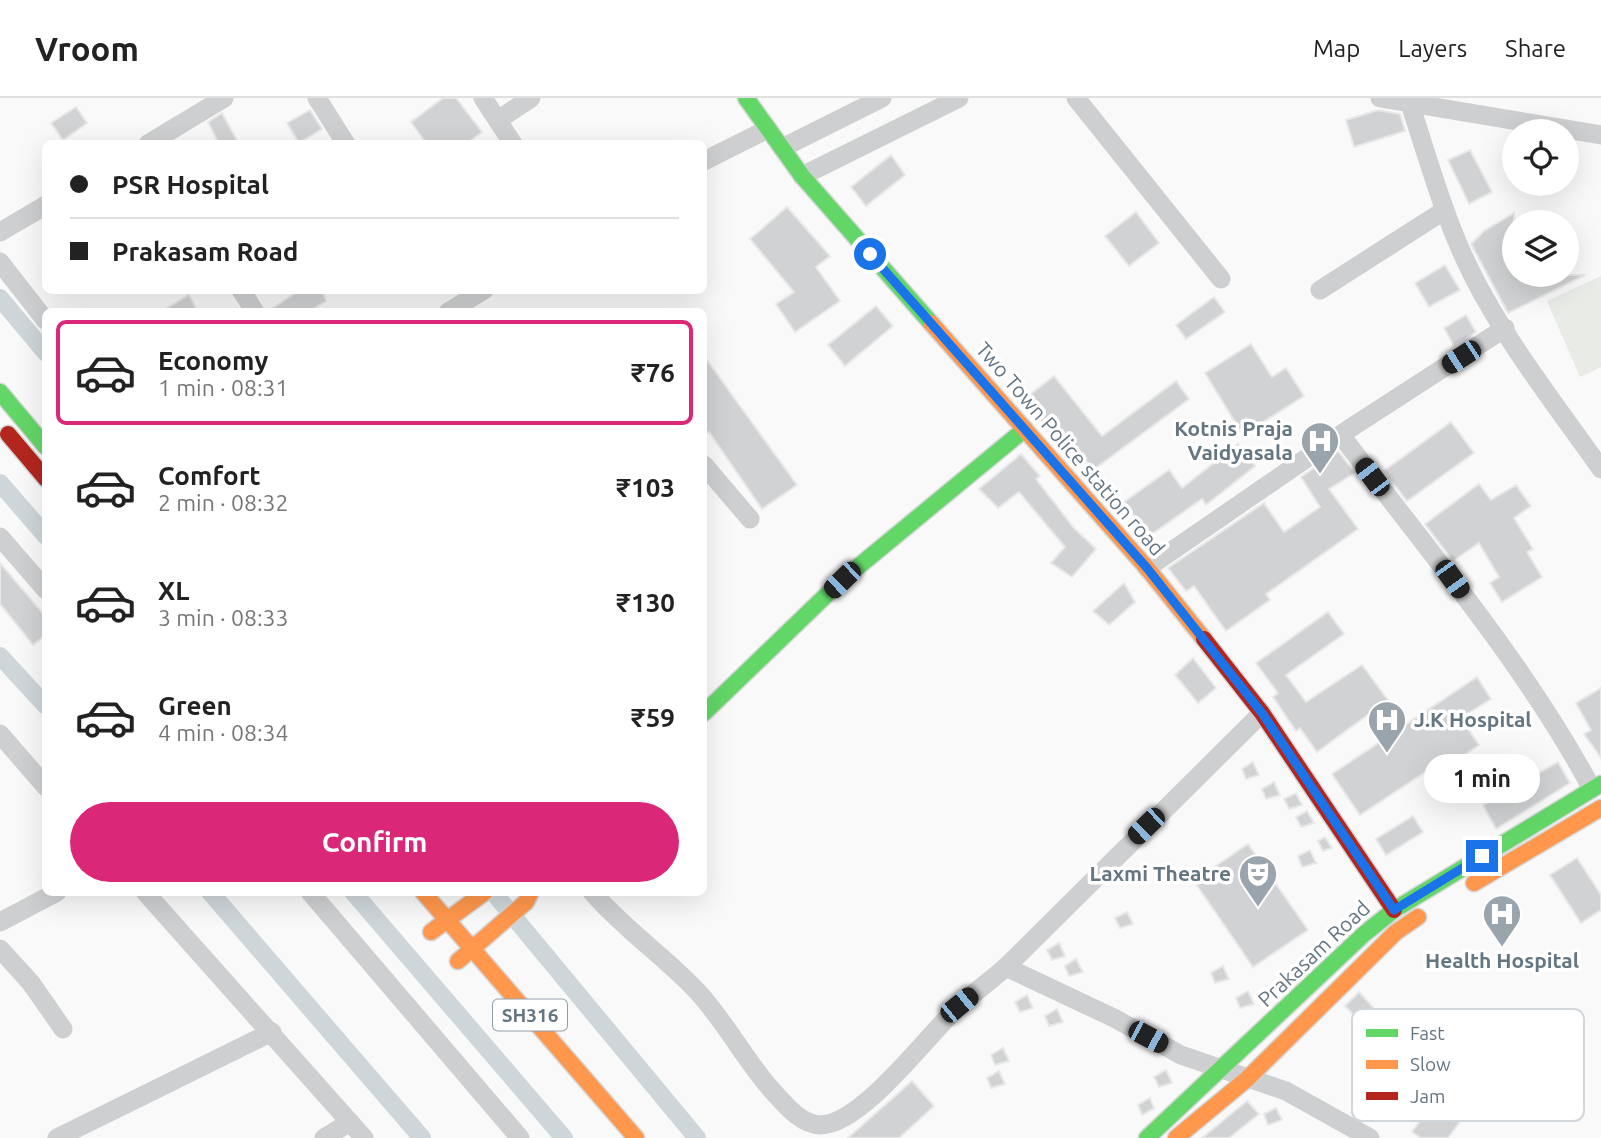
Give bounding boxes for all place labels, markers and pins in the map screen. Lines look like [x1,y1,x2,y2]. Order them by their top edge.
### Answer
place label: Kotnis Praja Vaidyasala [1174,416,1293,464]
hospital icon: Kotnis Praja Vaidyasala [1299,420,1341,475]
hospital icon: J.K Hospital [1366,699,1408,754]
place label: J.K Hospital [1414,707,1532,731]
theatre icon: Laxmi Theatre [1237,853,1279,908]
place label: Laxmi Theatre [1090,861,1231,885]
hospital icon: Health Hospital [1481,893,1523,948]
place label: Health Hospital [1425,948,1579,972]

